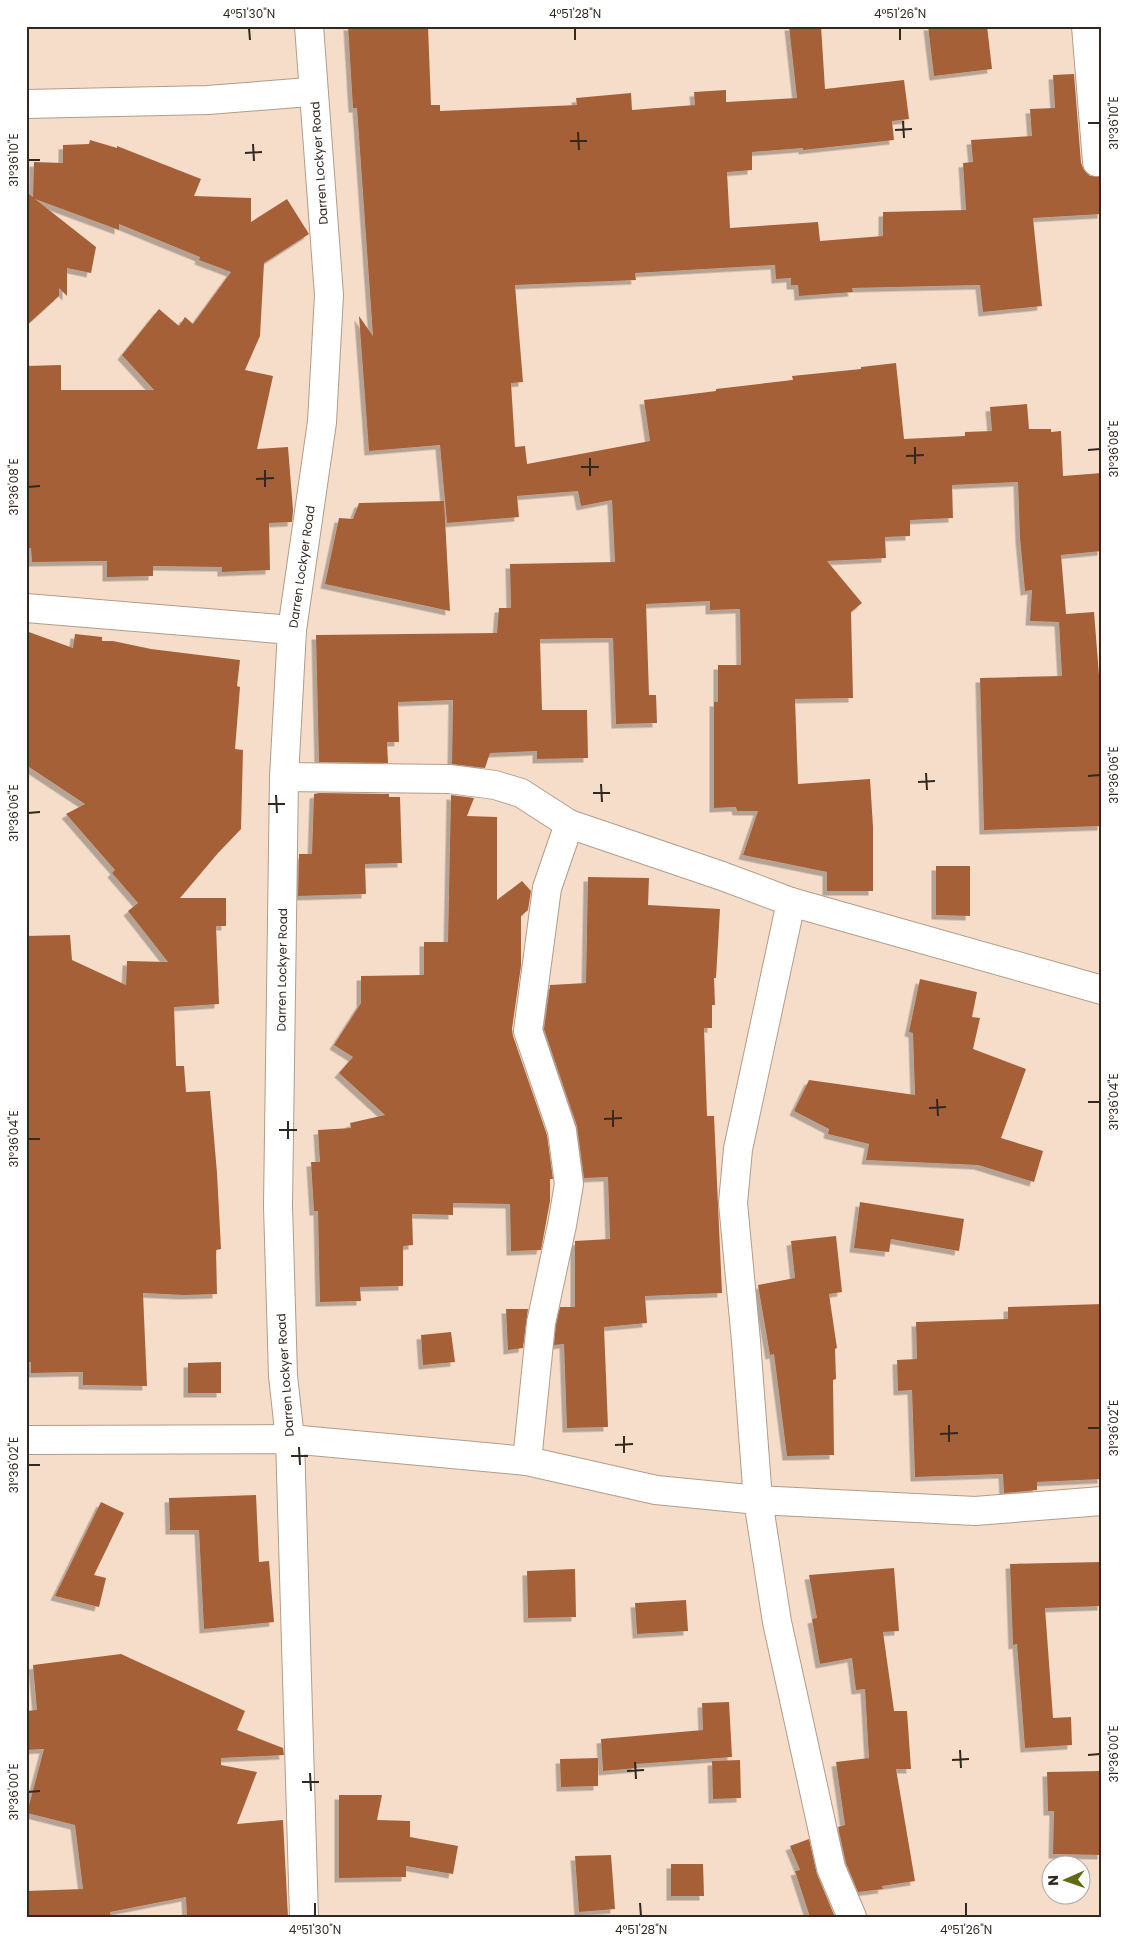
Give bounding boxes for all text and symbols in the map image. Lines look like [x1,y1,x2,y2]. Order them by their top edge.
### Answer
text: 4°51'30"N [223,5,275,22]
text: 4°51'28"N [549,5,601,22]
text: 4°51'26"N [874,5,926,22]
text: 31°36'10"E [1105,96,1122,150]
street label: Darren Lockyer Road [306,101,332,225]
text: 31°36'10"E [5,133,22,187]
text: 31°36'08"E [1105,420,1122,478]
text: 31°36'08"E [5,458,22,516]
street label: Darren Lockyer Road [284,504,318,629]
text: 31°36'06"E [1105,746,1122,804]
text: 31°36'06"E [5,784,22,842]
street label: Darren Lockyer Road [272,908,291,1032]
text: 31°36'04"E [1105,1073,1122,1131]
text: 31°36'04"E [5,1110,22,1168]
street label: Darren Lockyer Road [272,1313,298,1437]
text: 31°36'02"E [1105,1400,1122,1456]
text: 31°36'02"E [5,1437,22,1493]
text: 31°36'00"E [1105,1725,1122,1783]
text: 31°36'00"E [5,1763,22,1821]
north arrow [1040,1856,1090,1906]
text: N [1043,1875,1063,1886]
text: 4°51'30"N [289,1921,341,1938]
text: 4°51'28"N [615,1921,667,1938]
text: 4°51'26"N [940,1921,992,1938]

